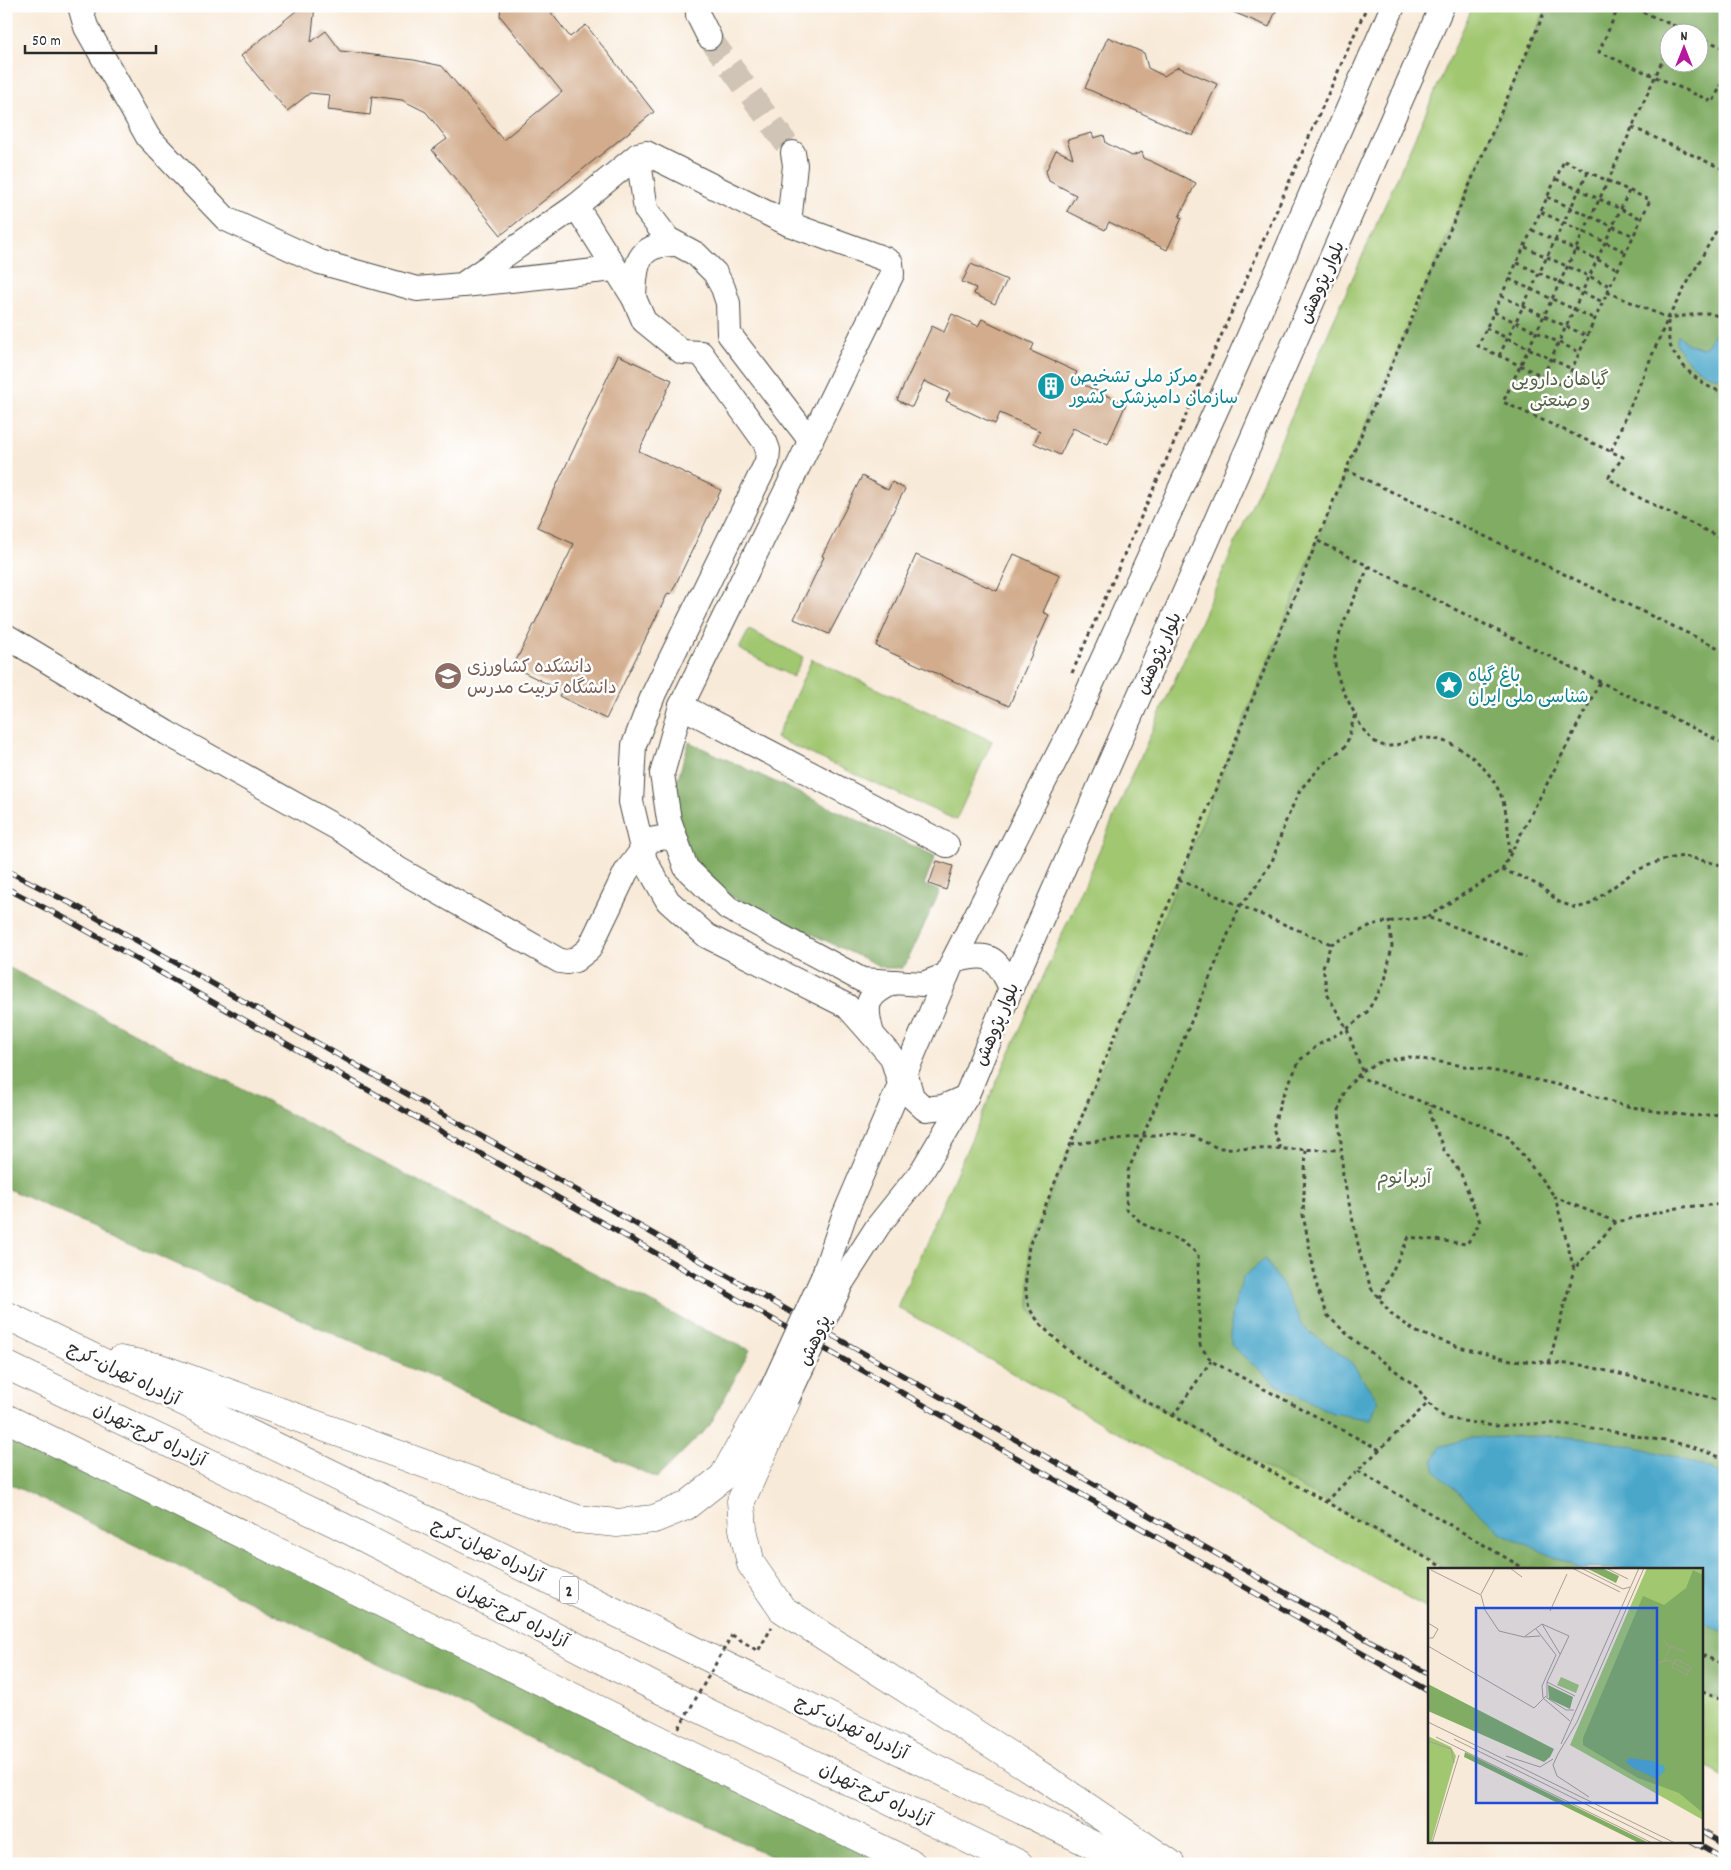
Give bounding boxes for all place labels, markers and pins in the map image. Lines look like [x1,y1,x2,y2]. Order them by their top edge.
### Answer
place label: مرکز ملی تشخیص سازمان دامپزشکی کشور [1068,366,1238,412]
building icon: مرکز ملی تشخیص سازمان دامپزشکی کشور [1036,371,1066,401]
place label: دانشکده کشاورزی دانشگاه تربیت مدرس [467,656,617,702]
school or university icon: دانشکده کشاورزی دانشگاه تربیت مدرس [433,661,463,691]
place label: باغ گیاه‌ شناسی ملی ایران [1468,665,1589,711]
place icon: باغ گیاه‌ شناسی ملی ایران [1434,670,1464,700]

